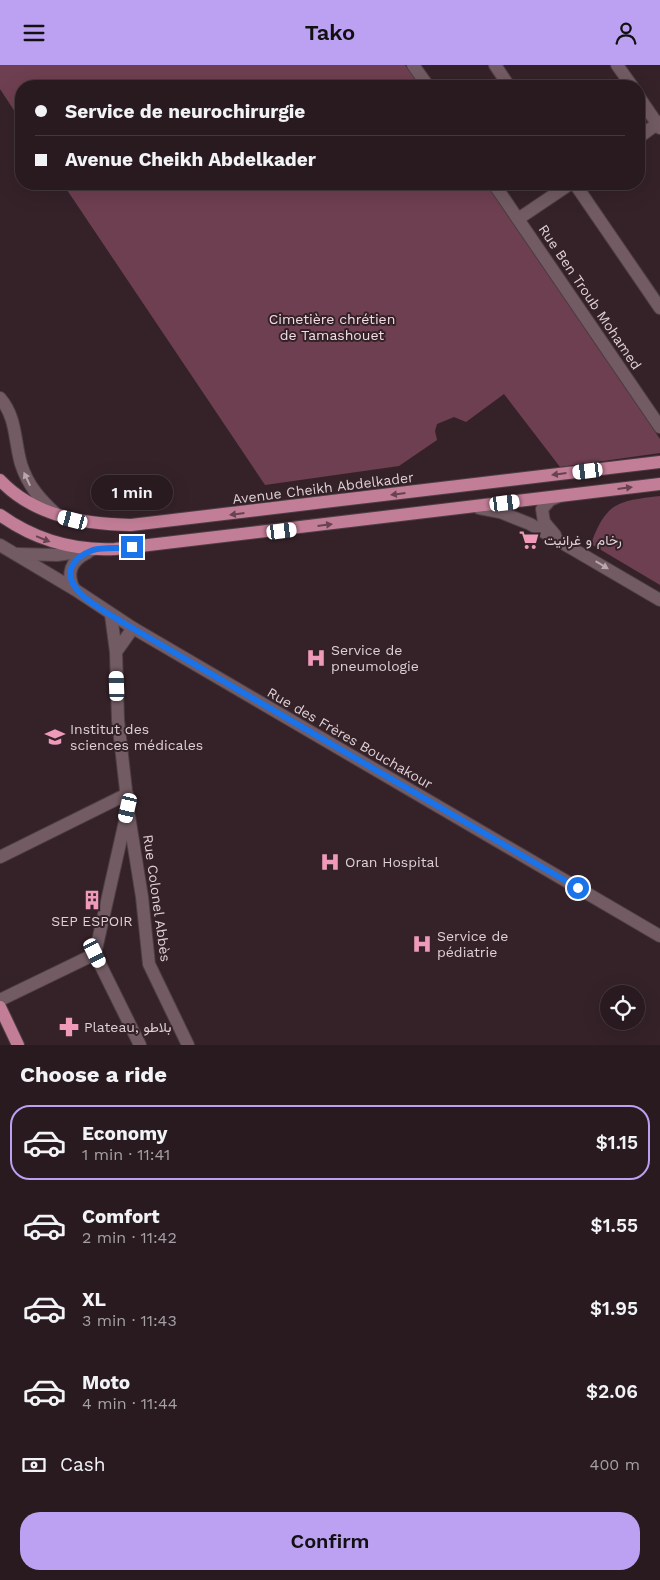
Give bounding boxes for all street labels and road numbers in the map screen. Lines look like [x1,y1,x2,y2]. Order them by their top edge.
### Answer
street label: Rue Ben Troub Mohamed [535,221,645,373]
street label: Avenue Cheikh Abdelkader [231,469,415,507]
street label: Rue des Frères Bouchakour [265,684,436,792]
street label: Rue Colonel Abbès [140,833,174,963]

